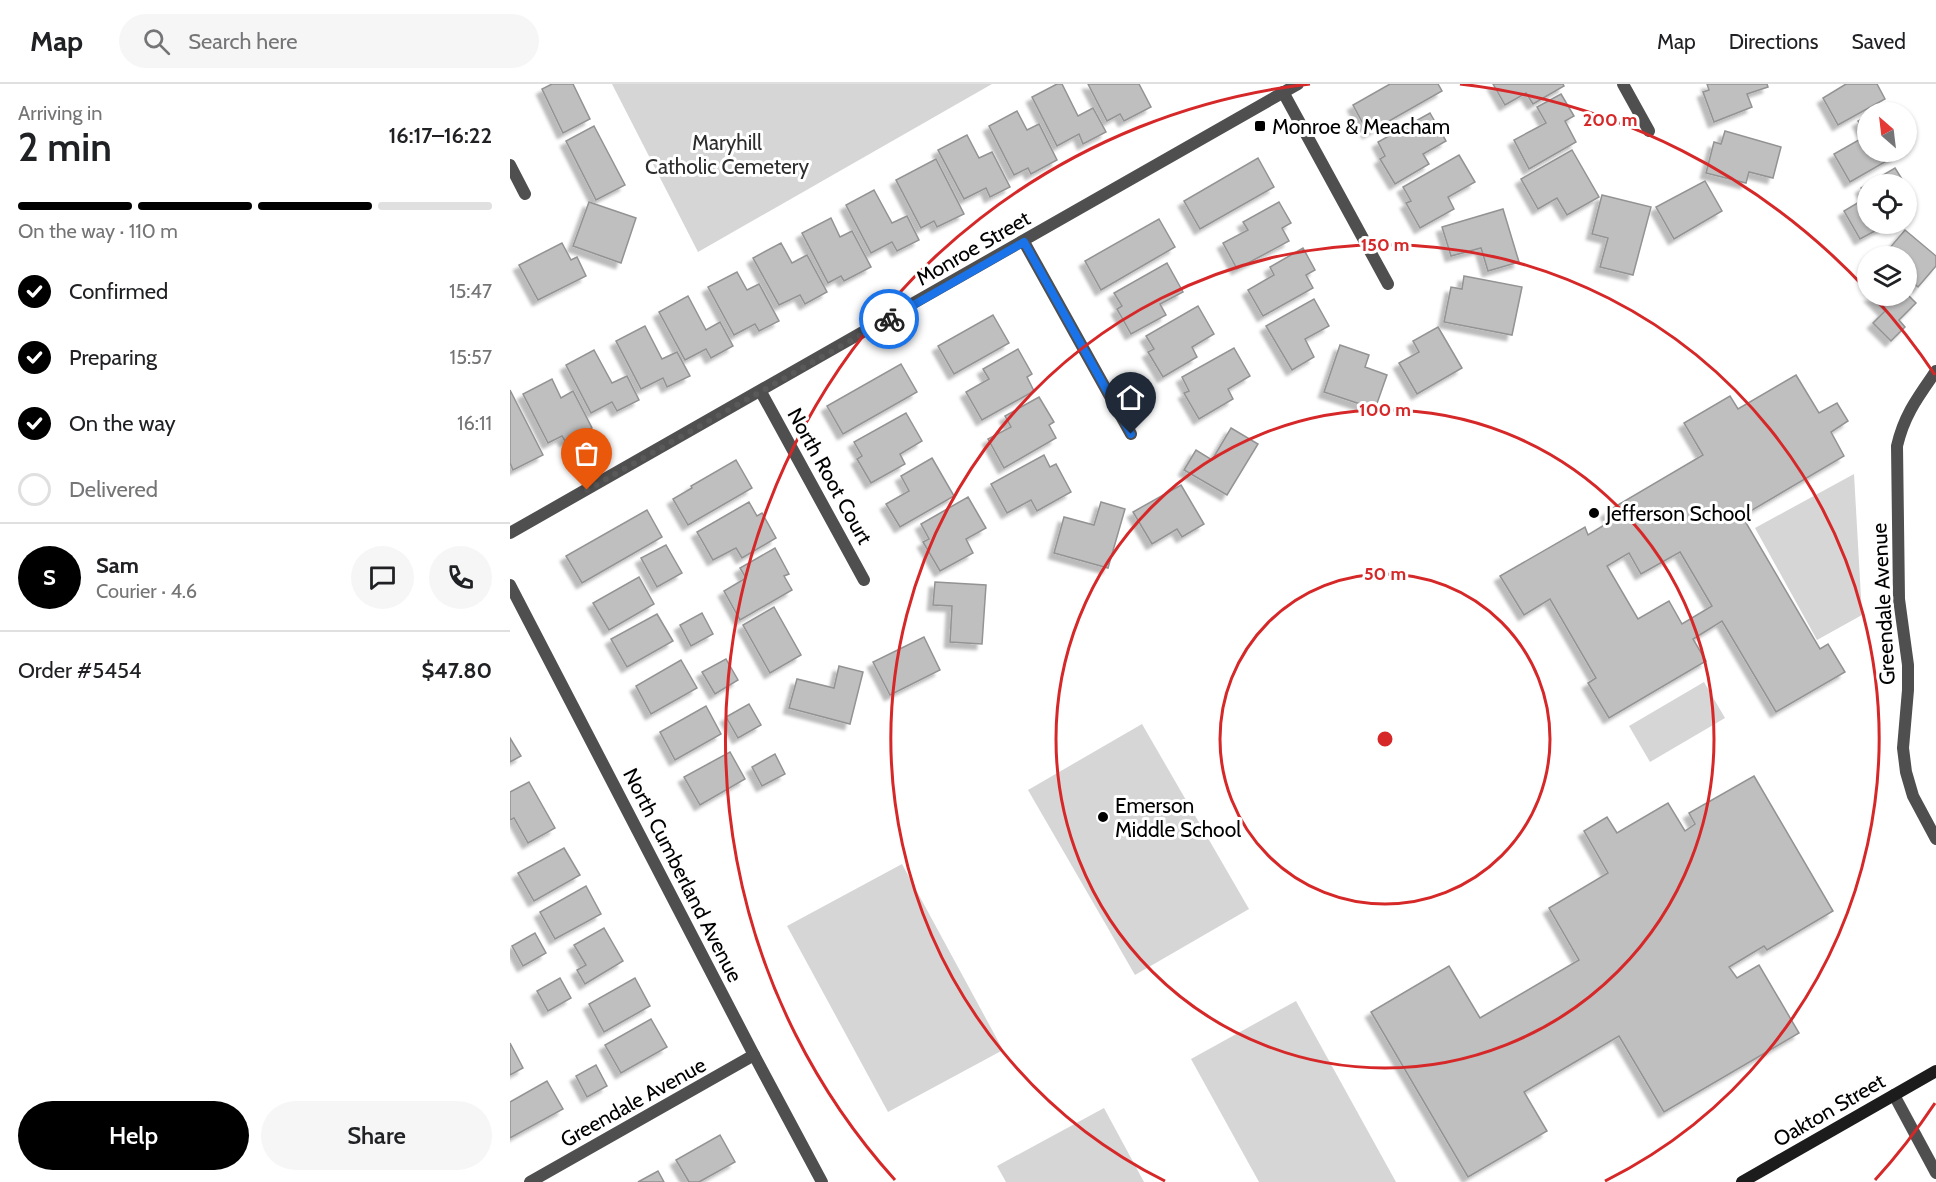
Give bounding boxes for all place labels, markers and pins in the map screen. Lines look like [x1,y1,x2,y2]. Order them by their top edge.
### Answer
place label: Monroe & Meacham [1272,114,1450,139]
marker: Monroe & Meacham [1253,119,1267,133]
pin [1105,372,1156,434]
pin [561,428,612,490]
place label: Jefferson School [1605,501,1751,526]
marker: Jefferson School [1587,506,1601,520]
centre of rings [1375,729,1395,749]
place label: Emerson Middle School [1115,793,1241,842]
marker: Emerson Middle School [1096,810,1110,824]

